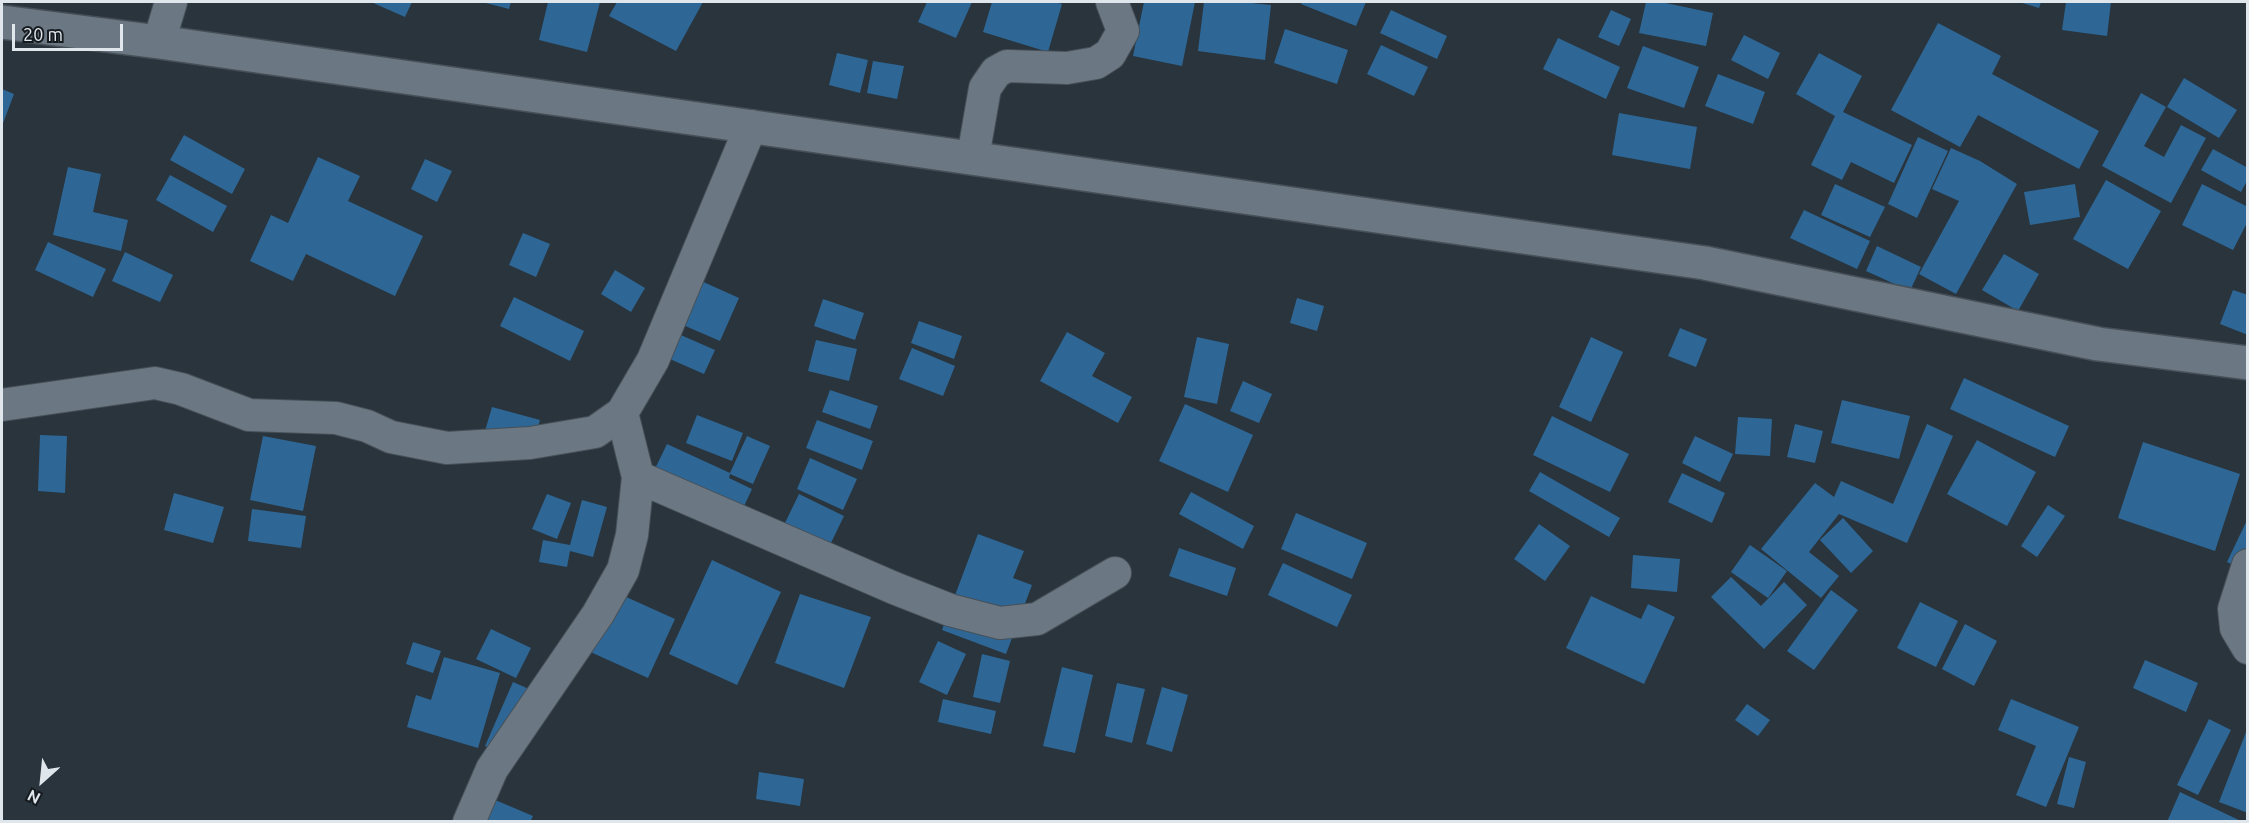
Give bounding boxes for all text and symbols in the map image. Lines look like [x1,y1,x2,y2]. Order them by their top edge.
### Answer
scale bar [15,12,126,50]
text: 20 m [23,24,63,44]
north arrow [12,751,72,811]
text: N [24,786,43,808]

